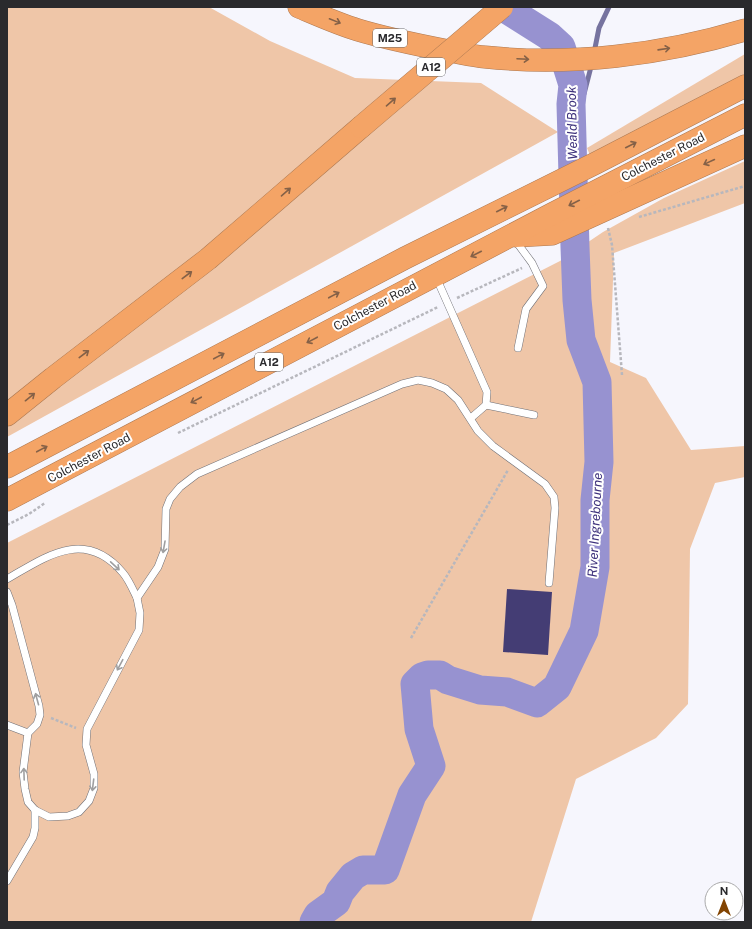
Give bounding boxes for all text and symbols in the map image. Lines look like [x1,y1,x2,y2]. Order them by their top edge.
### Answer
one-way arrow [329,18,341,26]
road number: M25 [373,29,407,47]
one-way arrow [657,45,670,53]
one-way arrow [516,55,529,63]
road number: A12 [417,58,445,76]
water label: Weald Brook [564,86,580,160]
one-way arrow [385,98,396,107]
street label: Colchester Road [619,130,707,184]
one-way arrow [625,141,637,148]
one-way arrow [704,159,716,166]
one-way arrow [281,187,292,196]
one-way arrow [568,199,580,207]
one-way arrow [496,205,508,212]
one-way arrow [471,251,483,258]
one-way arrow [181,271,192,280]
street label: Colchester Road [331,278,419,334]
one-way arrow [327,291,339,298]
one-way arrow [306,337,318,344]
one-way arrow [78,350,89,359]
one-way arrow [212,351,224,359]
road number: A12 [255,353,283,371]
one-way arrow [24,392,35,401]
one-way arrow [191,397,203,405]
street label: Colchester Road [45,430,133,486]
one-way arrow [35,445,47,452]
water label: River Ingrebourne [585,472,605,578]
one-way arrow [160,541,168,554]
one-way arrow [110,561,120,571]
one-way arrow [116,659,124,671]
one-way arrow [33,692,41,705]
one-way arrow [20,768,28,781]
one-way arrow [89,778,97,791]
north arrow [704,881,744,921]
text: N [720,885,728,897]

